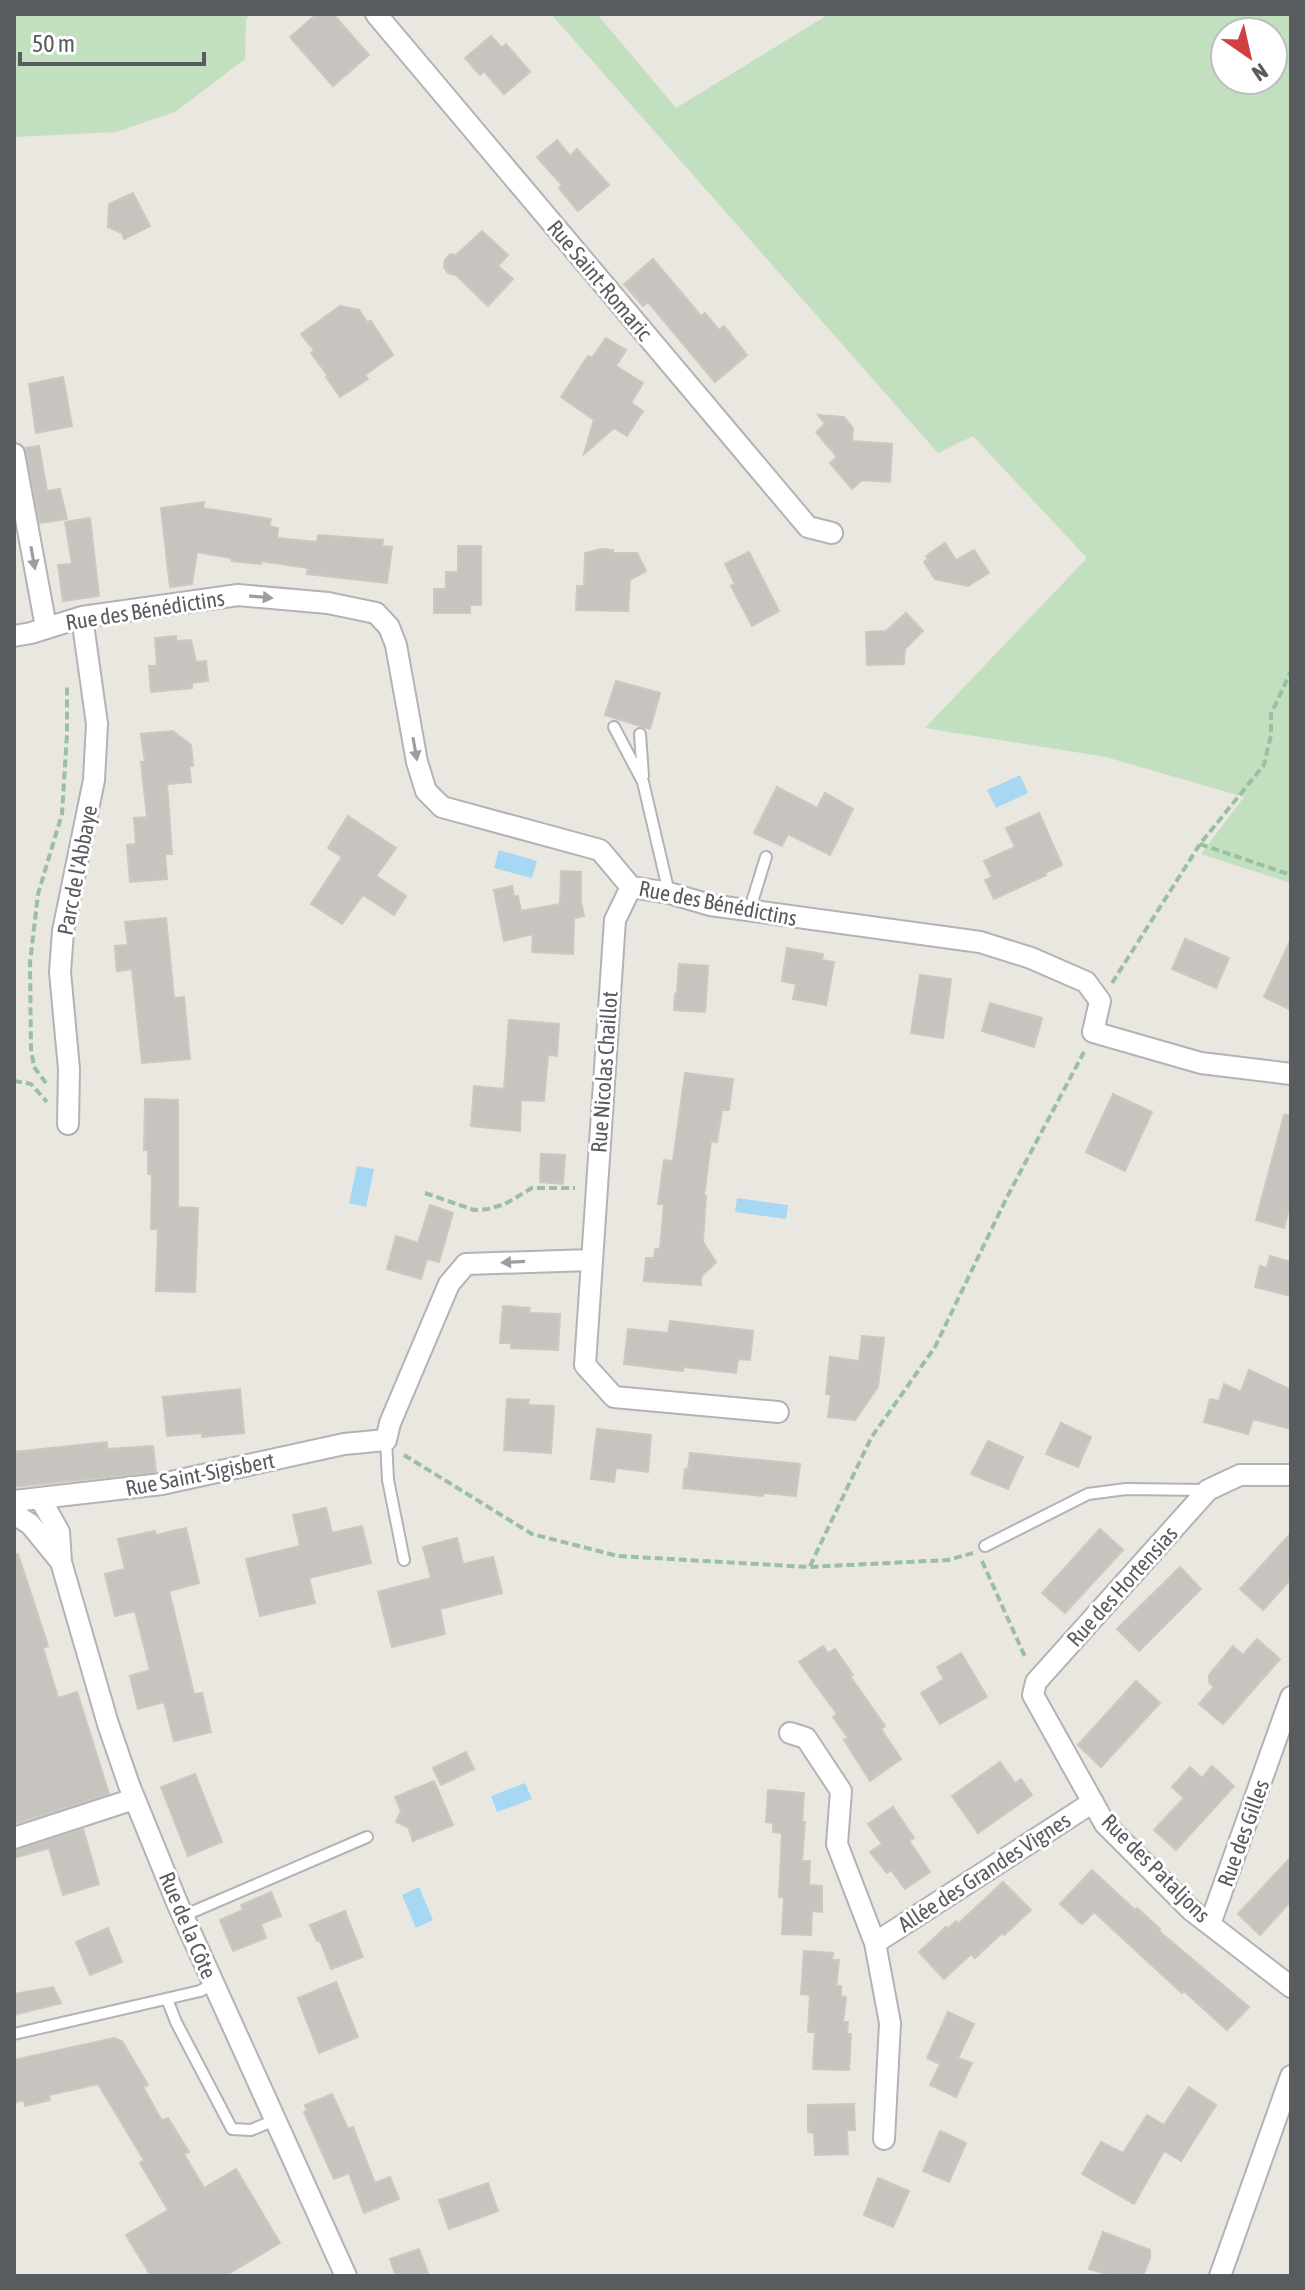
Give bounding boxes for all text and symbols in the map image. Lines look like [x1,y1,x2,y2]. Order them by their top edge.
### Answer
scale bar [20,16,204,66]
north arrow [1209,16,1289,96]
text: 50 m [32,30,75,57]
text: N [1248,58,1273,87]
street label: Rue Saint-Romaric [542,215,658,346]
one-way arrow [28,546,40,571]
street label: Rue des Bénédictins [64,585,226,635]
one-way arrow [249,591,274,604]
one-way arrow [409,737,422,762]
street label: Parc de l'Abbaye [52,803,102,937]
street label: Rue des Bénédictins [637,875,799,931]
street label: Rue Nicolas Chaillot [585,990,623,1154]
one-way arrow [500,1256,525,1269]
street label: Rue Saint-Sigisbert [123,1447,277,1501]
street label: Rue des Hortensias [1061,1520,1183,1651]
street label: Rue des Gilles [1212,1776,1274,1890]
street label: Allée des Grandes Vignes [893,1807,1075,1937]
street label: Rue des Pataljons [1096,1808,1216,1928]
street label: Rue de la Côte [154,1868,222,1982]

